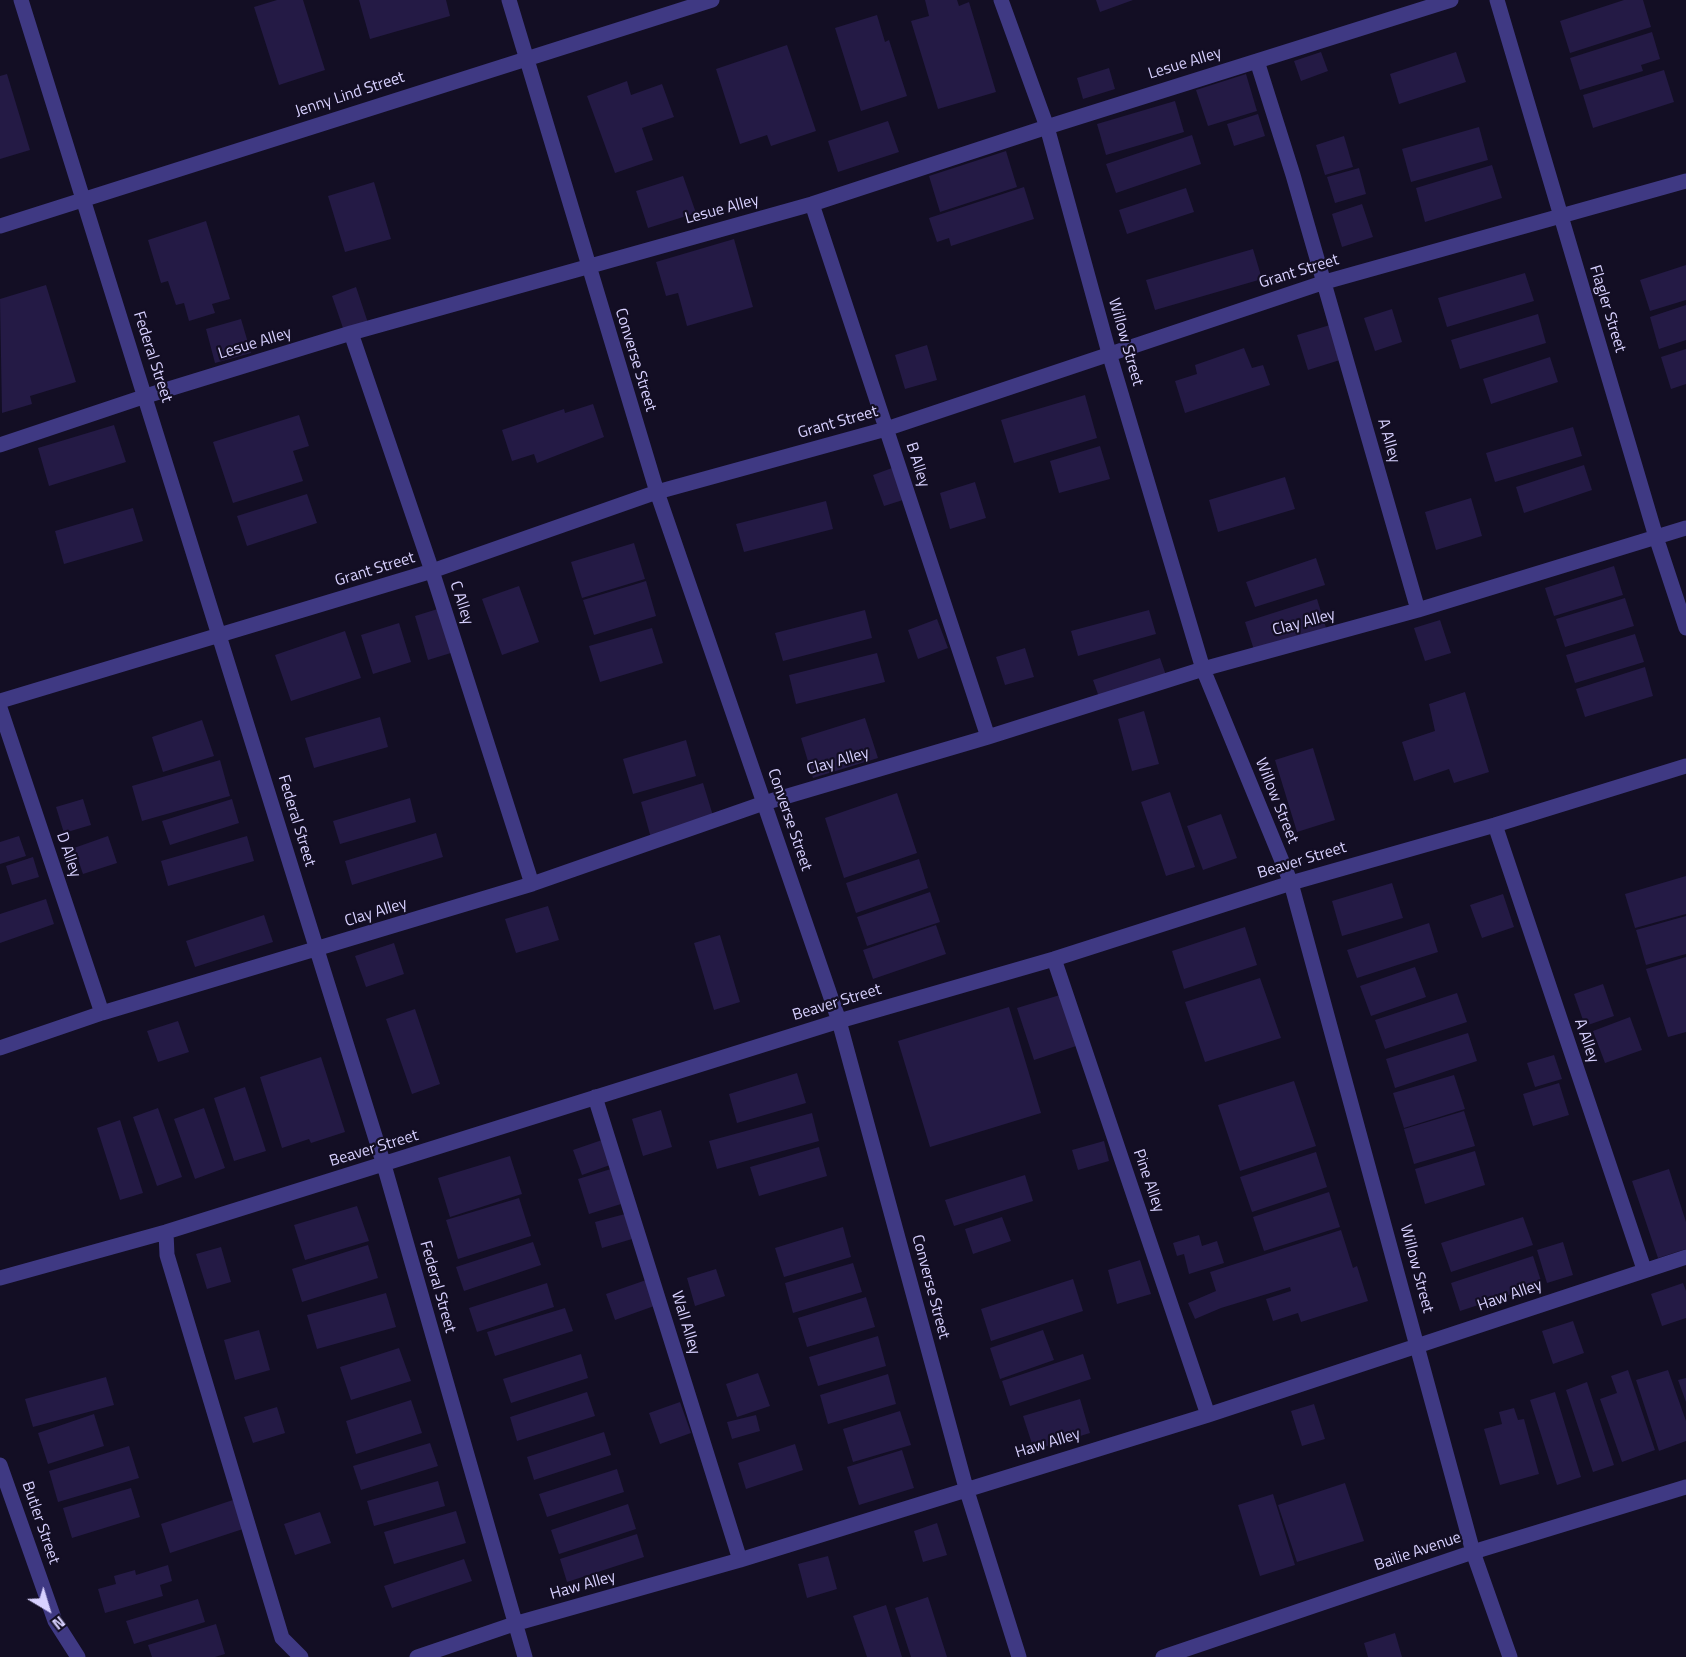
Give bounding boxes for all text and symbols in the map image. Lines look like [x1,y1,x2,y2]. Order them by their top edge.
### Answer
street label: Lesue Alley [1146,44,1224,84]
street label: Jenny Lind Street [293,68,407,122]
street label: Lesue Alley [683,191,761,229]
street label: Grant Street [1257,251,1341,293]
street label: Flagler Street [1585,263,1629,355]
street label: Willow Street [1103,296,1147,388]
street label: Converse Street [610,306,660,414]
street label: Federal Street [128,309,176,405]
street label: Lesue Alley [216,324,294,364]
street label: Grant Street [796,402,880,444]
street label: A Alley [1372,416,1404,466]
street label: B Alley [901,440,933,490]
street label: Grant Street [333,549,417,591]
street label: C Alley [445,579,477,627]
street label: Clay Alley [1271,605,1337,641]
street label: Clay Alley [805,744,871,780]
street label: Willow Street [1250,755,1302,847]
street label: Converse Street [763,766,815,874]
street label: Federal Street [273,773,319,869]
street label: D Alley [51,830,85,880]
street label: Beaver Street [1255,838,1349,884]
street label: Clay Alley [343,894,409,932]
street label: Beaver Street [790,980,884,1026]
street label: A Alley [1569,1016,1603,1066]
street label: Beaver Street [327,1126,421,1172]
street label: Pine Alley [1128,1147,1168,1215]
street label: Willow Street [1395,1223,1437,1315]
street label: Converse Street [907,1233,953,1341]
street label: Federal Street [415,1239,459,1335]
street label: Haw Alley [1475,1276,1545,1316]
street label: Wall Alley [666,1289,704,1357]
street label: Haw Alley [1013,1425,1083,1463]
street label: Butler Street [17,1479,63,1567]
street label: Bailie Avenue [1372,1528,1464,1576]
street label: Haw Alley [548,1568,618,1604]
north arrow [18,1579,78,1639]
text: N [47,1610,71,1636]

